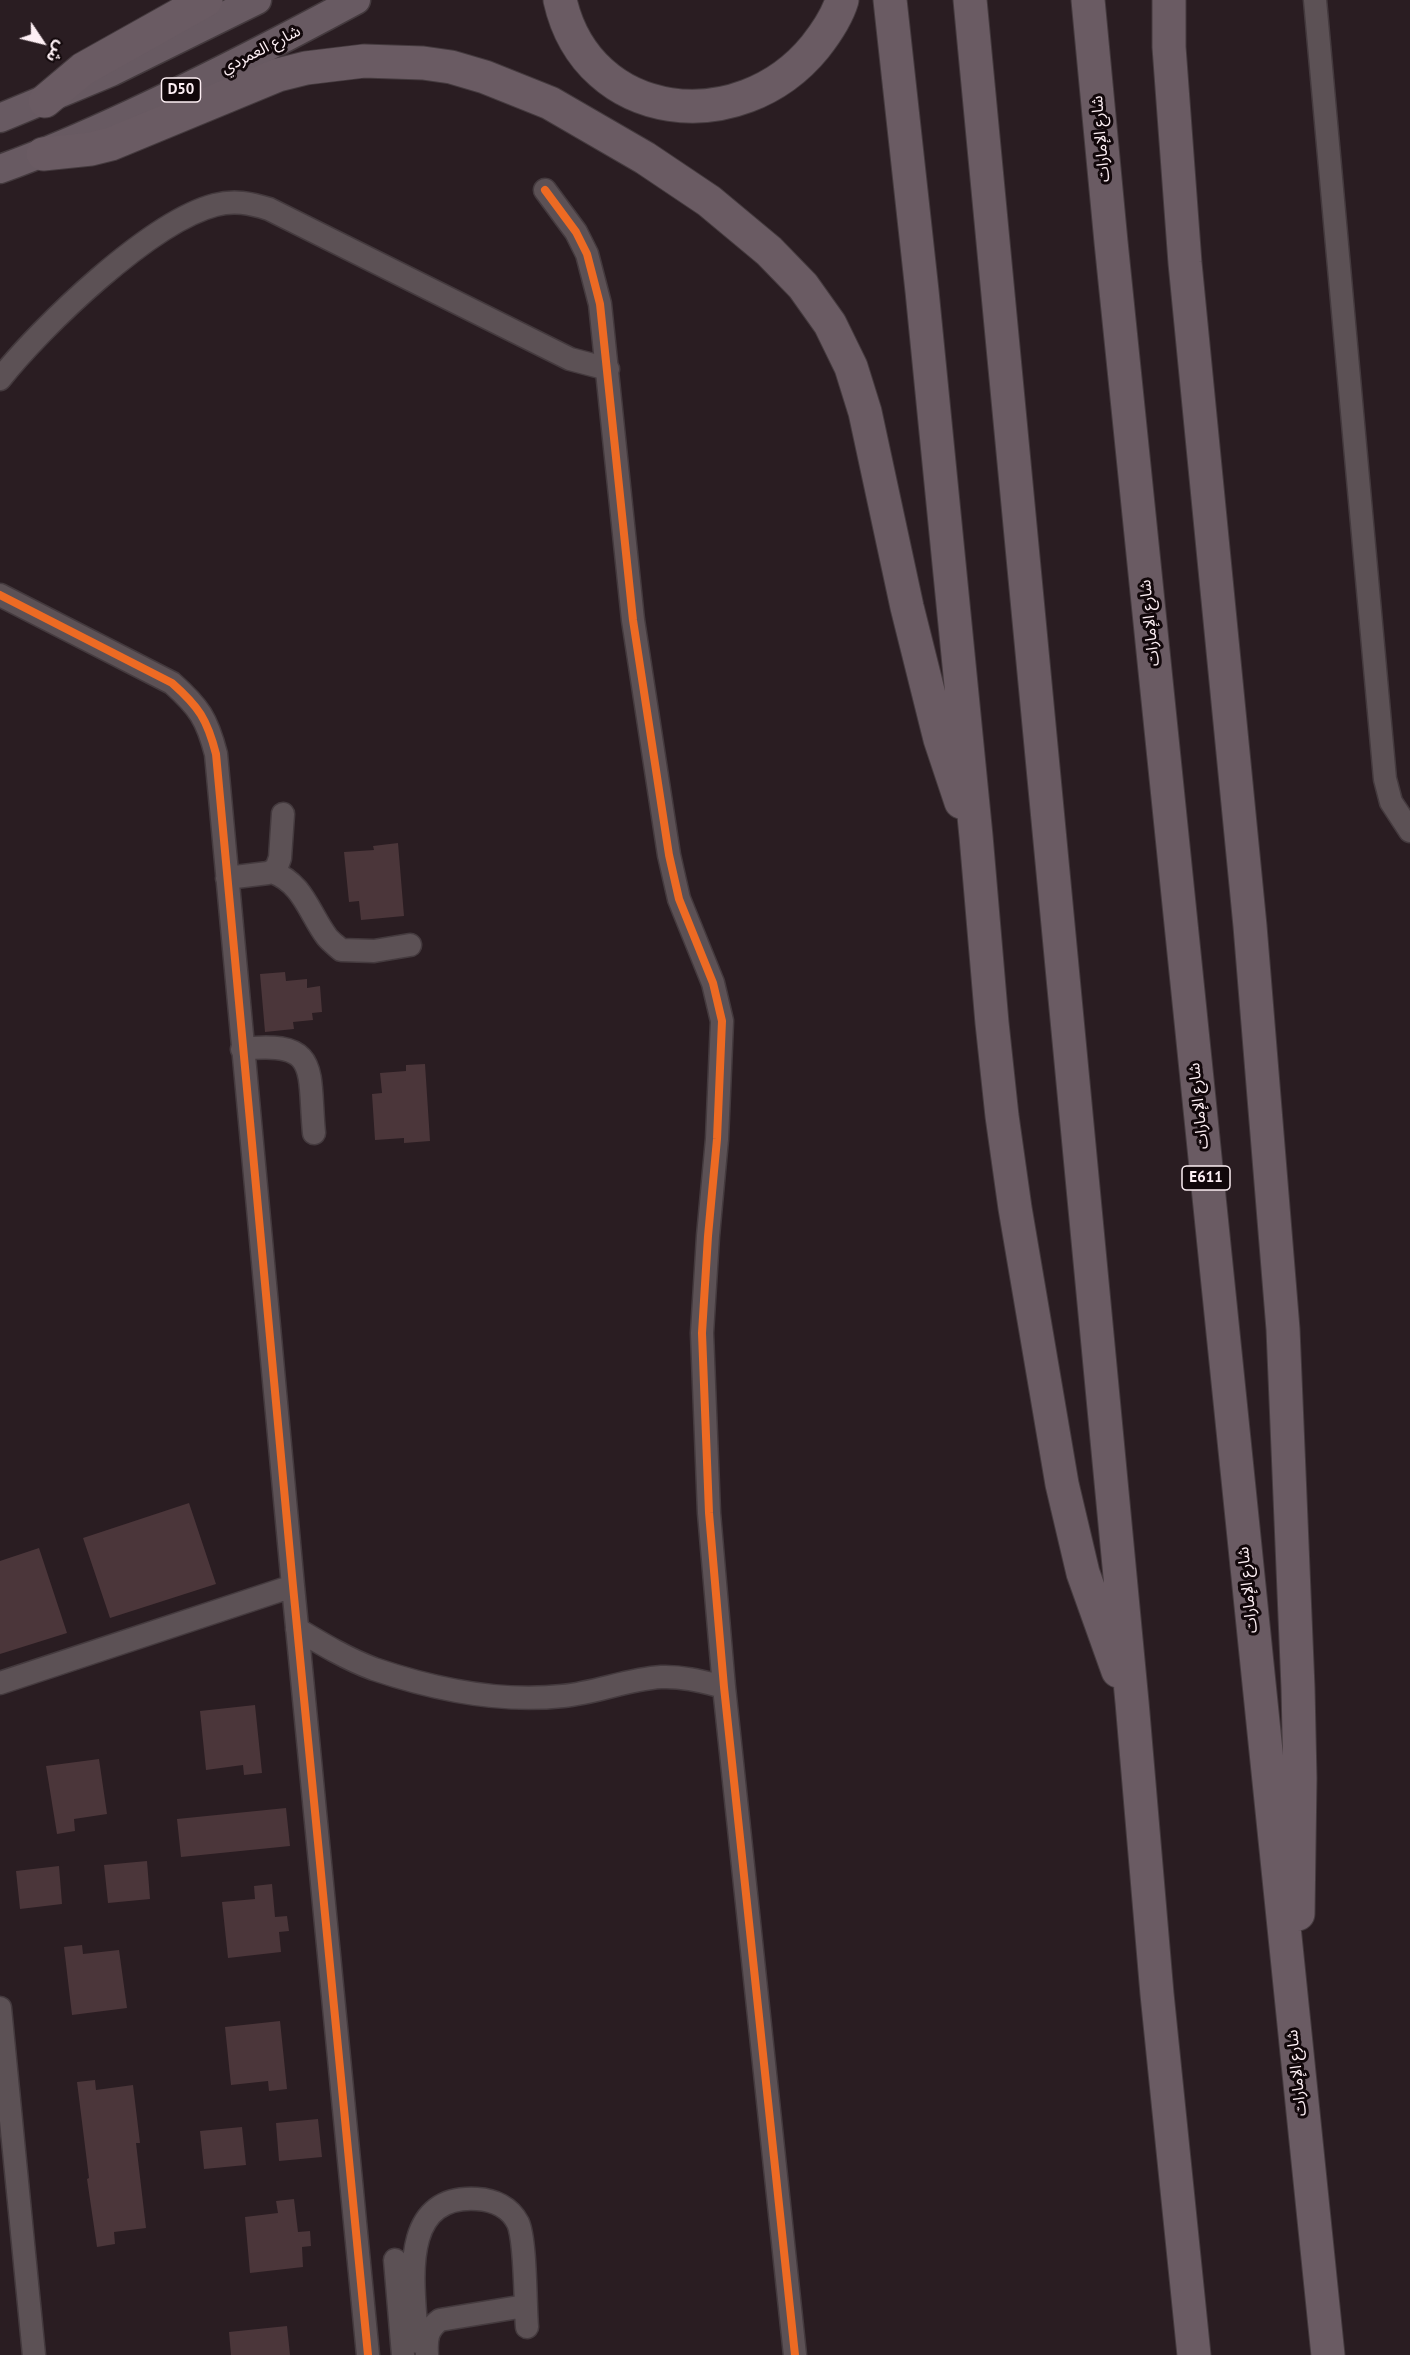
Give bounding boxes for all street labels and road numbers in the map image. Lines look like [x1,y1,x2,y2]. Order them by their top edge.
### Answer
street label: شارع العمردي [218,22,304,78]
road number: D50 [162,78,201,102]
street label: شارع الإمارات [1088,95,1114,183]
street label: شارع الإمارات [1136,579,1164,667]
street label: شارع الإمارات [1185,1062,1213,1150]
road number: E611 [1182,1166,1230,1190]
street label: شارع الإمارات [1234,1546,1262,1634]
street label: شارع الإمارات [1283,2029,1311,2117]

